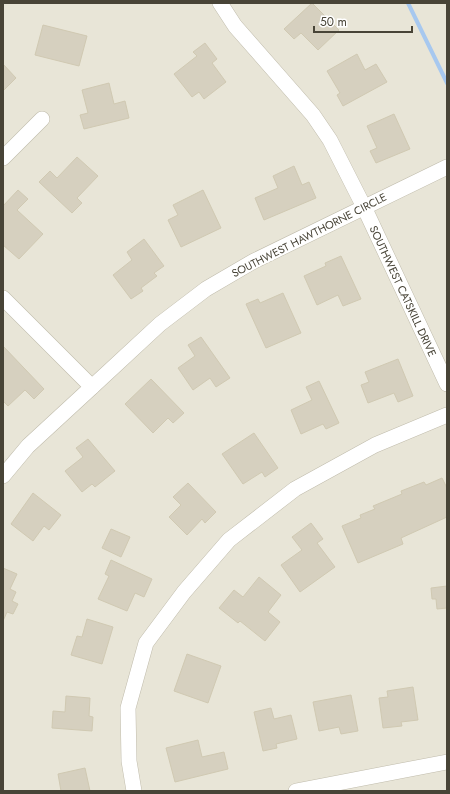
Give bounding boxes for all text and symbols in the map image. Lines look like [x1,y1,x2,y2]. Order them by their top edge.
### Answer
scale bar [314,8,412,34]
text: 50 m [320,13,347,31]
street label: SOUTHWEST HAWTHORNE CIRCLE [229,189,389,281]
street label: SOUTHWEST CATSKILL DRIVE [366,223,440,359]

